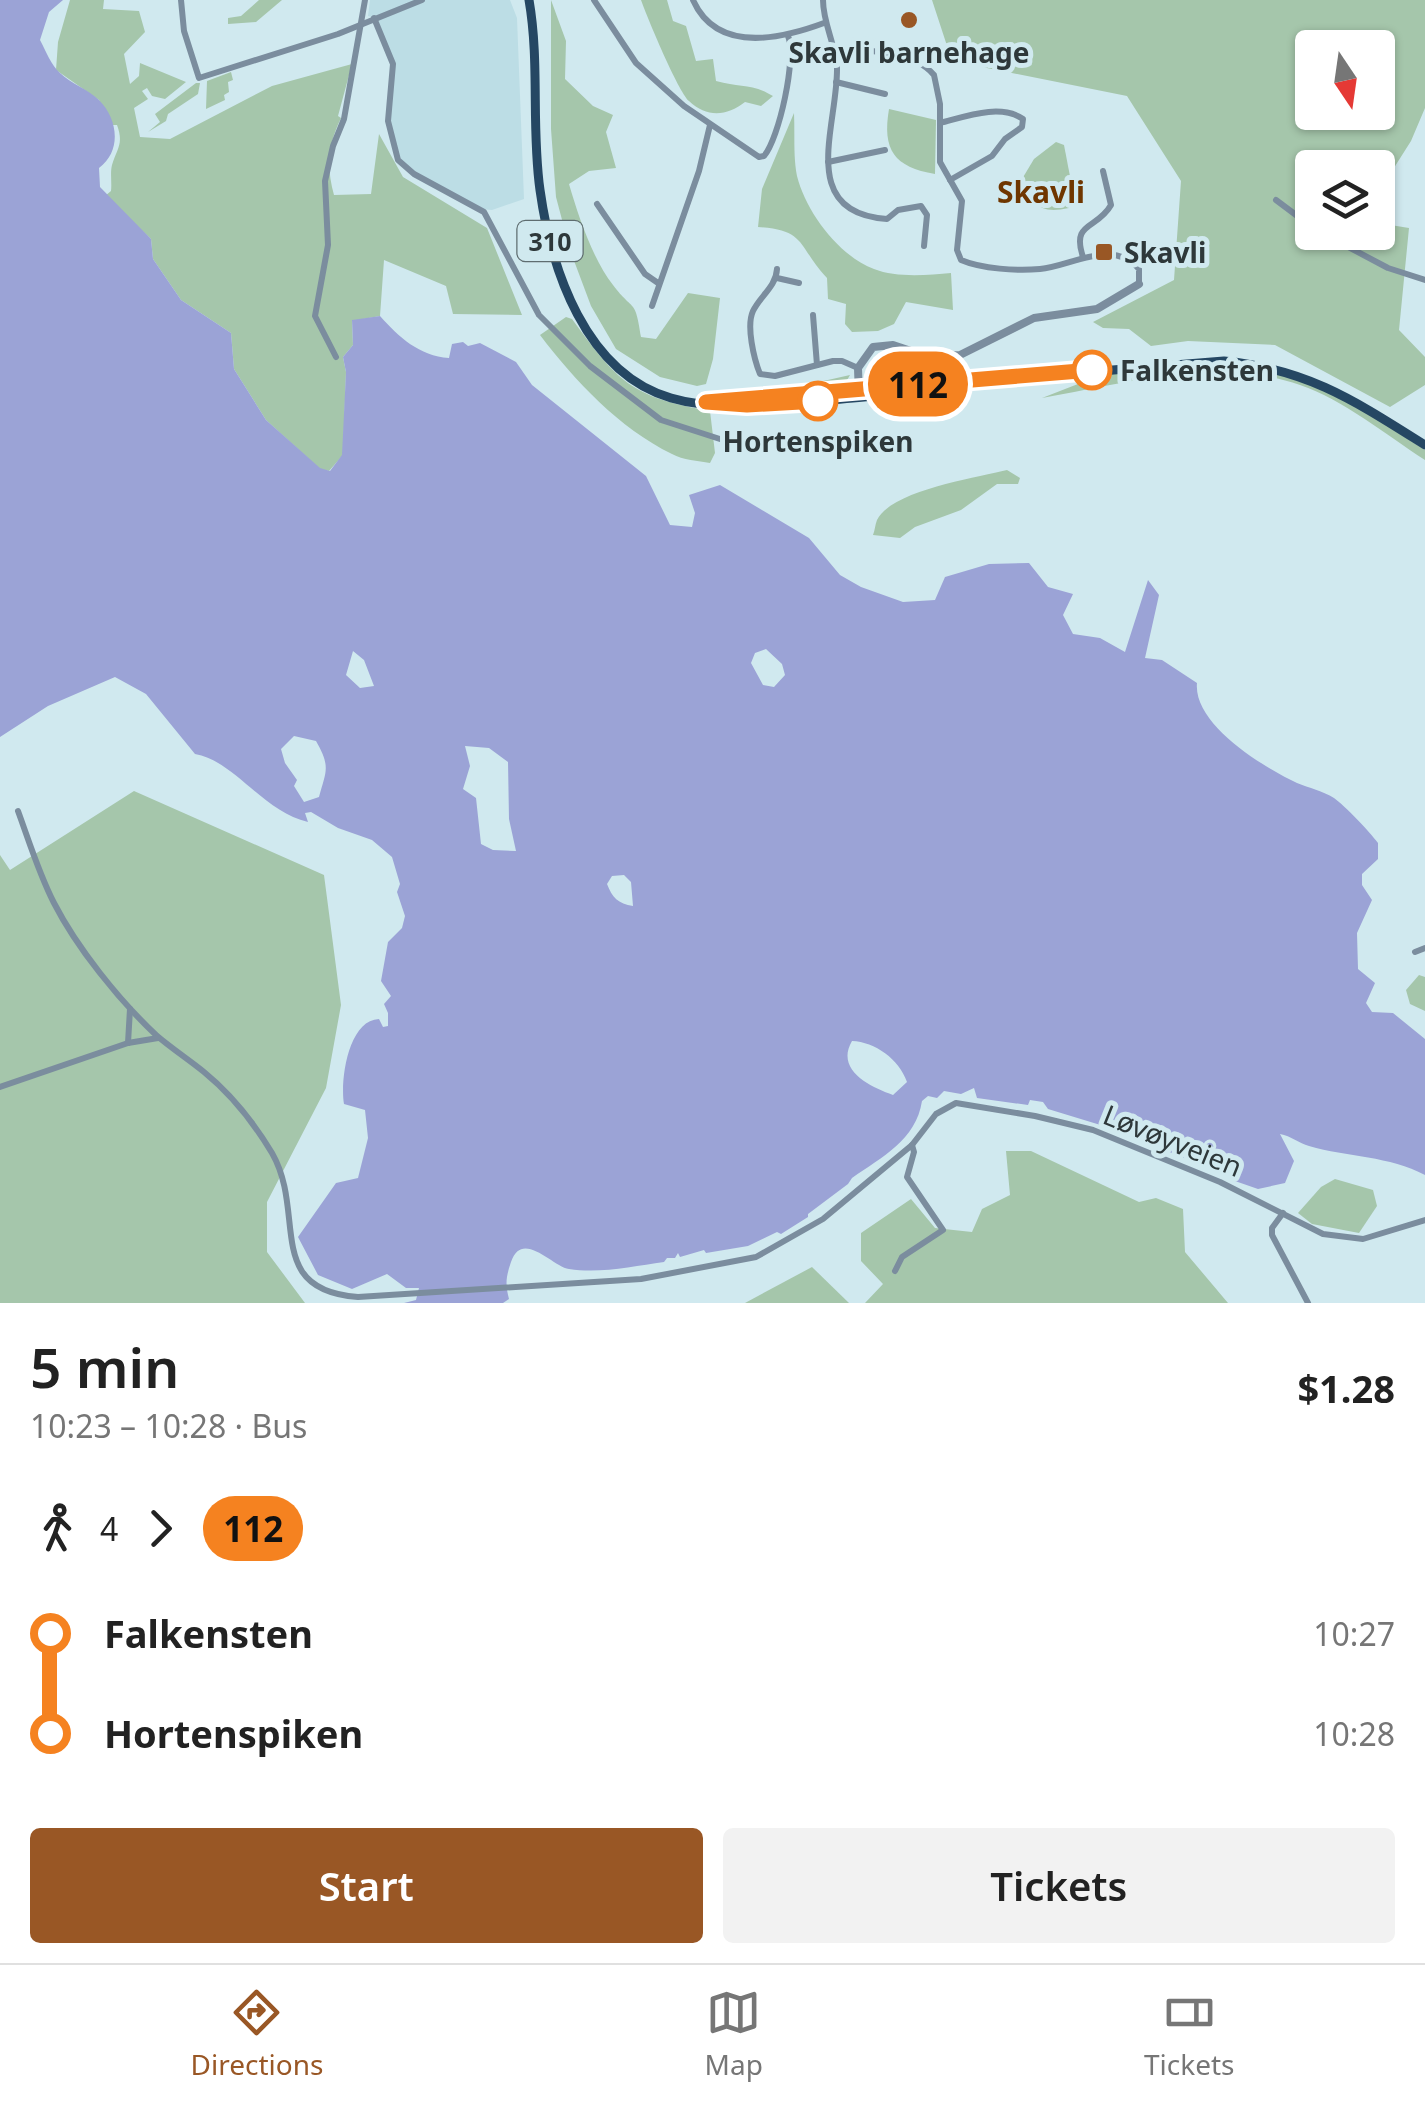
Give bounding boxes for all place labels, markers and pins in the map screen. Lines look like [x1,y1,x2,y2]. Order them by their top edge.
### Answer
marker: Skavli barnehage [898,9,920,31]
place label: Skavli barnehage [789,33,1029,71]
place label: Skavli [1124,233,1206,271]
marker: Skavli [1093,241,1115,263]
marker: Falkensten [1073,351,1111,389]
place label: Falkensten [1120,351,1274,389]
marker: Hortenspiken [799,382,837,420]
place label: Hortenspiken [723,422,913,460]

